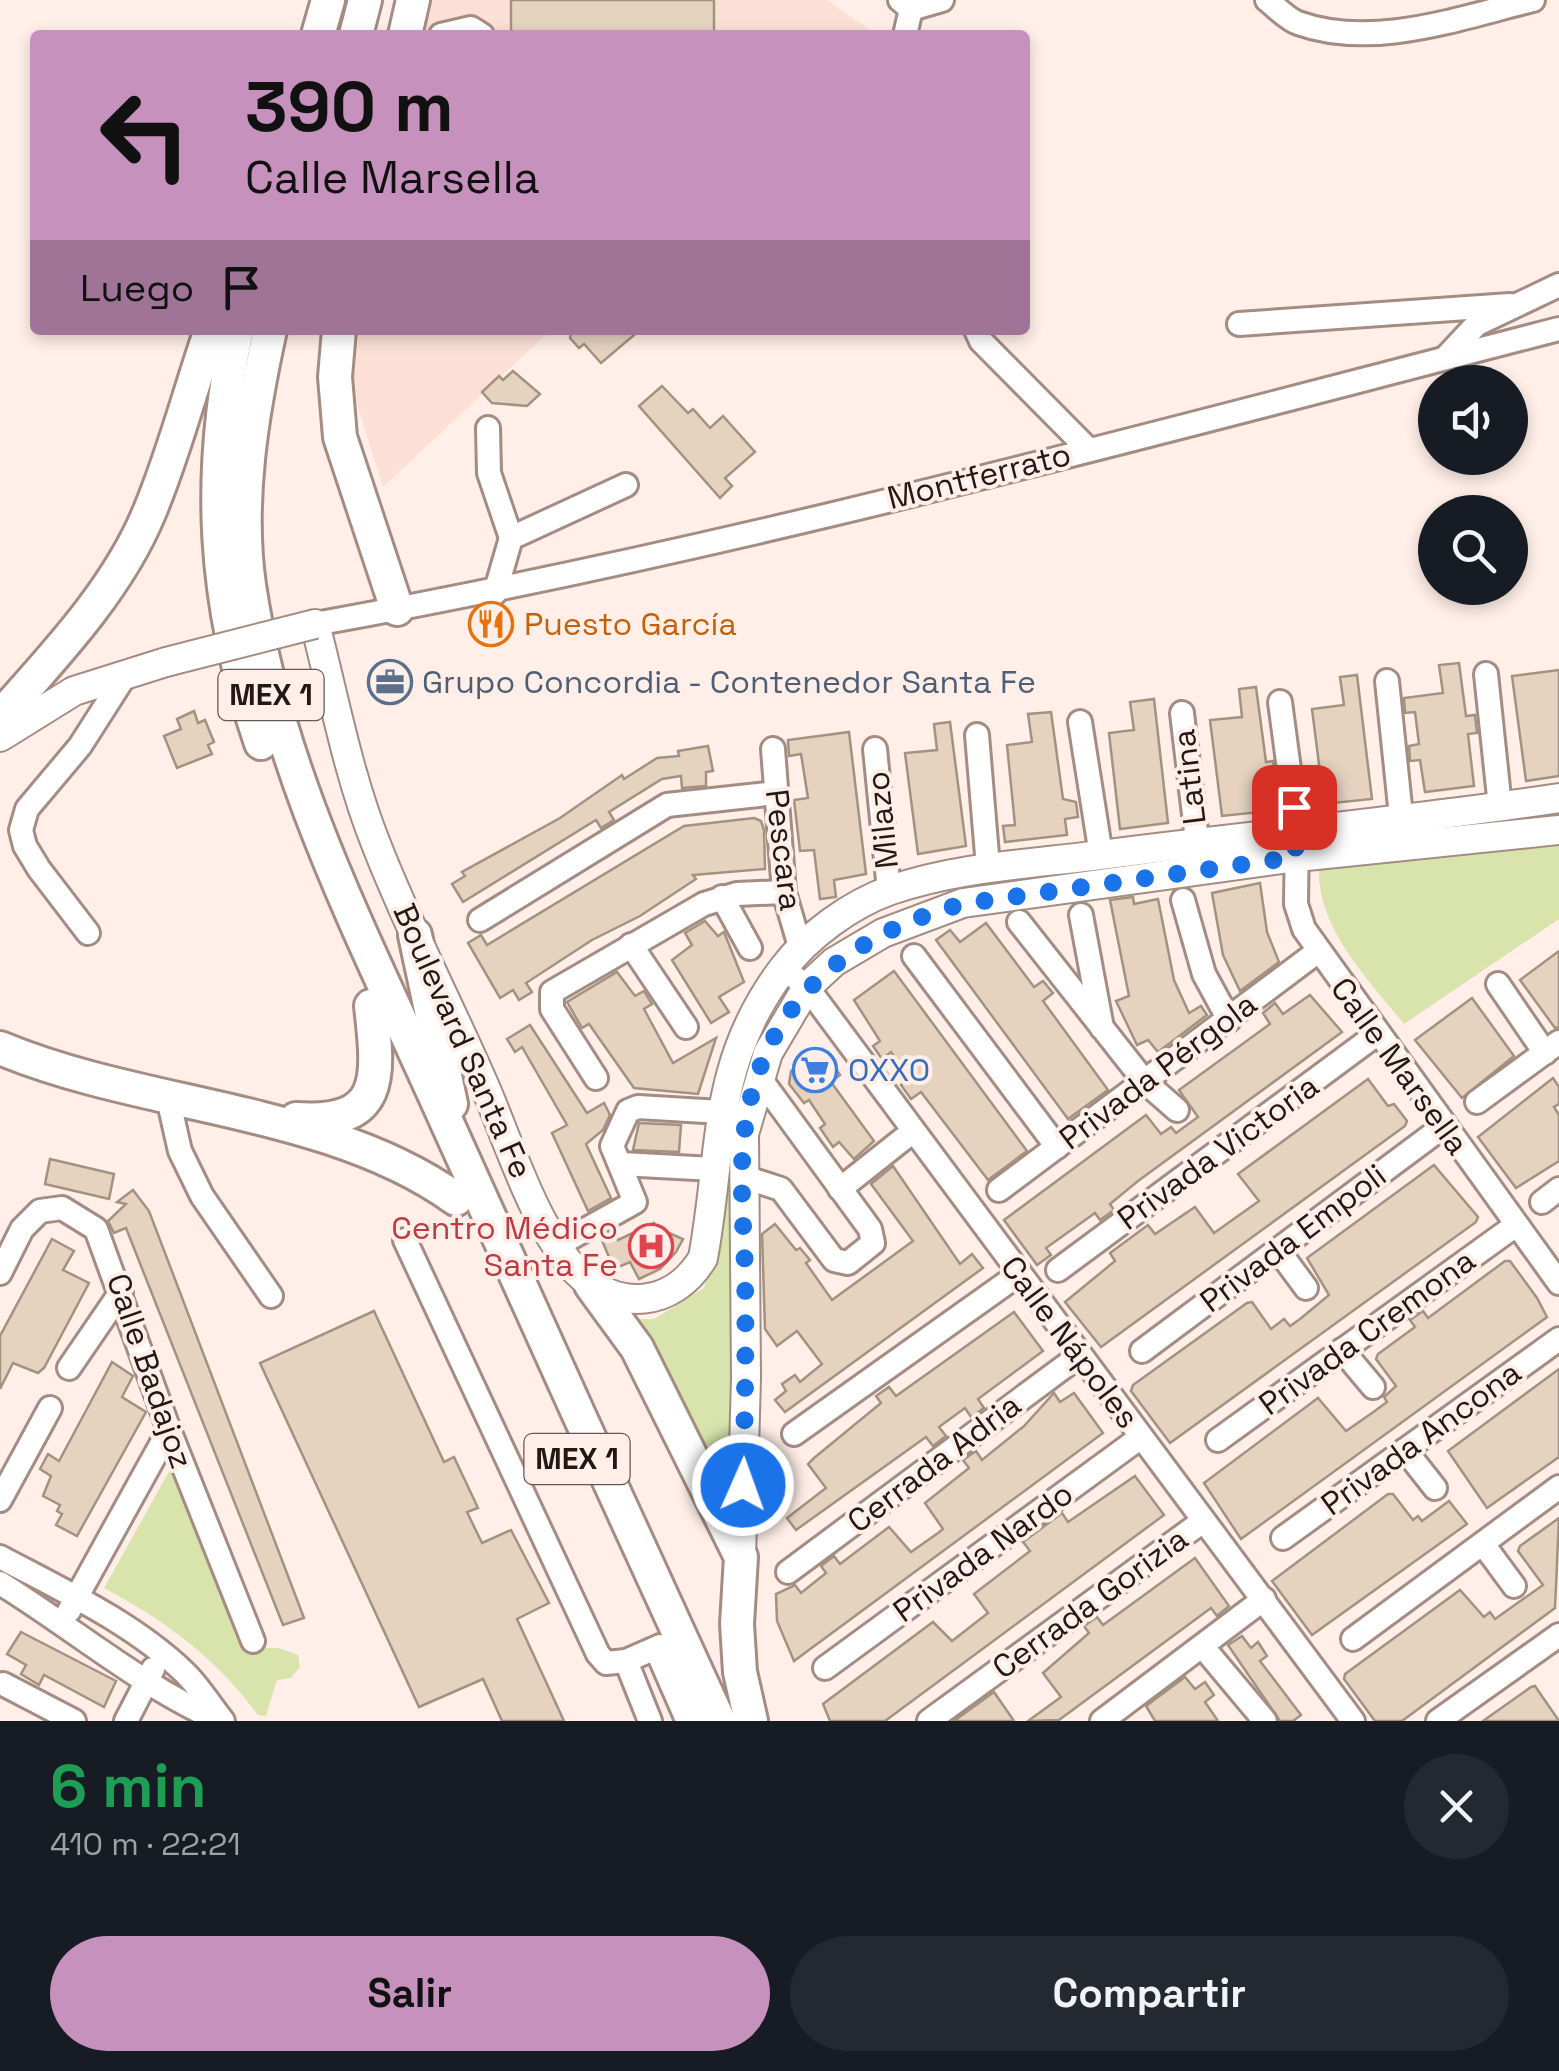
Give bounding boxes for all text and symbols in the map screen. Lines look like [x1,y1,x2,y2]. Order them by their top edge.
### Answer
text: 390 m [245,62,454,151]
icon: left [80,70,210,200]
text: Calle Marsella [245,149,540,206]
icon: arrive [214,260,269,315]
text: Luego [80,264,194,312]
map controls [1418,365,1528,605]
button: sound [1418,365,1528,475]
street label: Montferrato [883,434,1075,518]
button: search [1418,495,1528,605]
restaurant icon: Puesto García [468,601,514,647]
place label: Puesto García [524,604,737,644]
office icon: Grupo Concordia - Contenedor Santa Fe [367,659,413,705]
place label: Grupo Concordia - Contenedor Santa Fe [422,662,1036,702]
road number: MEX 1 [218,670,324,720]
street label: Latina [1163,727,1215,827]
pin [1252,765,1337,850]
street label: Milazo [857,769,907,871]
icon: arrive [1267,780,1322,835]
street label: Pescara [757,787,811,913]
street label: Boulevard Santa Fe [384,897,542,1185]
street label: Calle Marsella [1322,969,1478,1163]
street label: Privada Pérgola [1051,984,1265,1158]
supermarket icon: OXXO [792,1047,838,1093]
place label: OXXO [848,1050,930,1090]
street label: Privada Victoria [1110,1066,1326,1238]
street label: Privada Empoli [1192,1155,1394,1321]
place label: Centro Médico Santa Fe [391,1208,618,1285]
hospital icon: Centro Médico Santa Fe [628,1223,674,1269]
street label: Privada Cremona [1251,1240,1483,1424]
street label: Calle Nápoles [992,1248,1148,1436]
street label: Calle Badajoz [98,1268,202,1474]
street label: Privada Ancona [1313,1352,1529,1524]
street label: Cerrada Adria [839,1385,1029,1541]
position arrow [691,1433,795,1537]
road number: MEX 1 [524,1434,630,1484]
street label: Privada Nardo [885,1473,1081,1631]
street label: Cerrada Gorizia [984,1519,1196,1687]
text: 6 min [50,1748,206,1825]
button: close [1404,1754,1509,1859]
text: 410 m · 22:21 [50,1824,241,1864]
button: Salir [50,1936,770,2051]
button: Compartir [790,1936,1509,2051]

